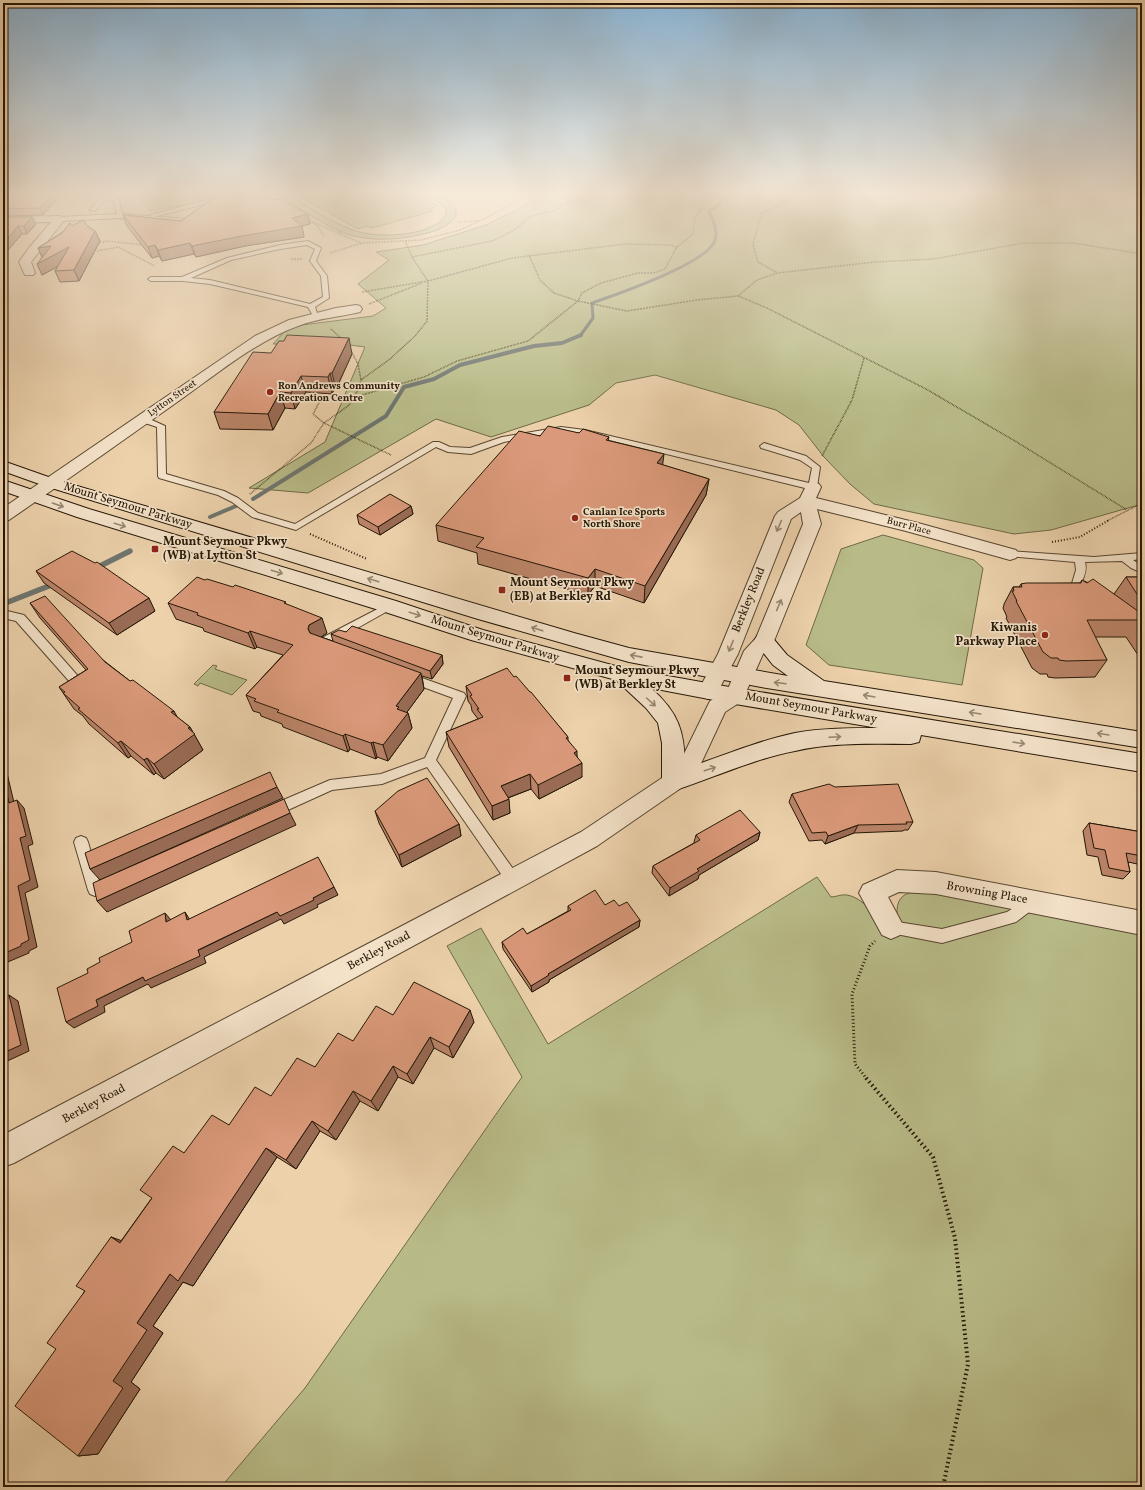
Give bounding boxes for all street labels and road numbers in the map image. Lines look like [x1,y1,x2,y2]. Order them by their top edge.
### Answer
street label: Lytton Street [145,376,200,420]
street label: Mount Seymour Parkway [62,479,195,533]
street label: Burr Place [885,513,933,539]
street label: Berkley Road [729,565,770,635]
street label: Mount Seymour Parkway [429,612,562,666]
street label: Mount Seymour Parkway [744,689,879,728]
street label: Browning Place [945,878,1029,908]
street label: Berkley Road [345,928,414,974]
street label: Berkley Road [60,1081,129,1127]

